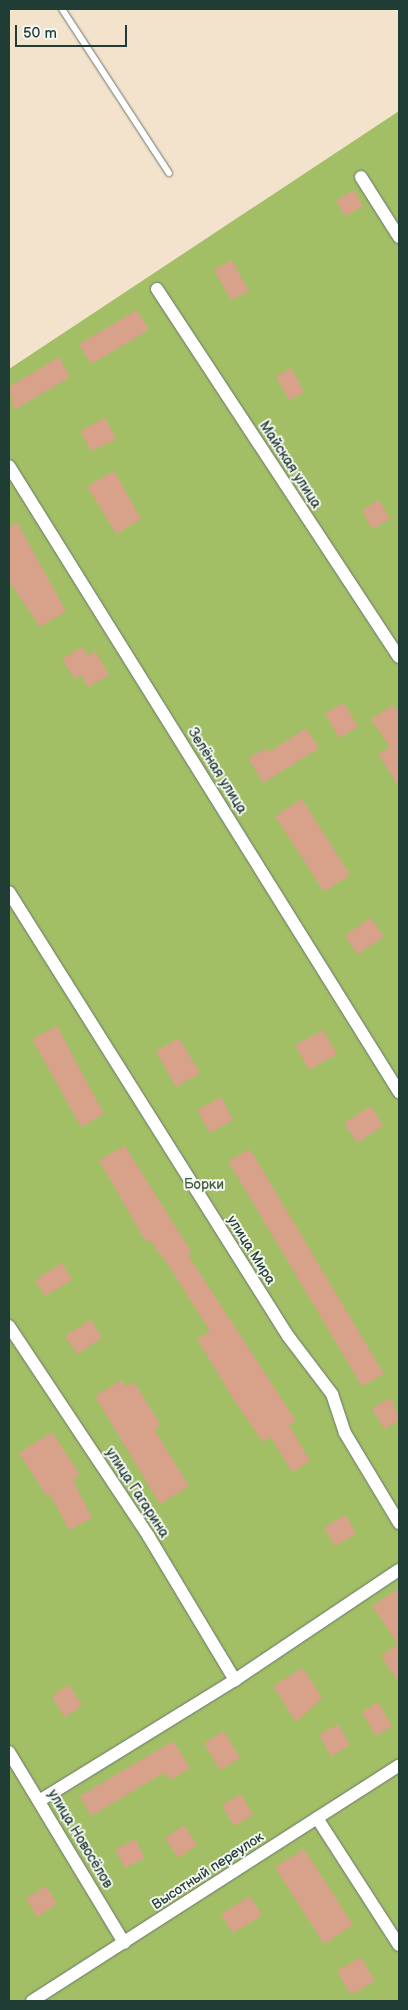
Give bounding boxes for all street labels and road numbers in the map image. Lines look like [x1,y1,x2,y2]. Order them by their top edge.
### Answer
street label: Майская улица [256,418,324,512]
street label: Зелёная улица [184,725,250,817]
street label: улица Мира [223,1212,279,1288]
street label: улица Гагарина [102,1445,172,1541]
street label: улица Новосёлов [44,1787,116,1891]
street label: Высотный переулок [149,1829,267,1913]

